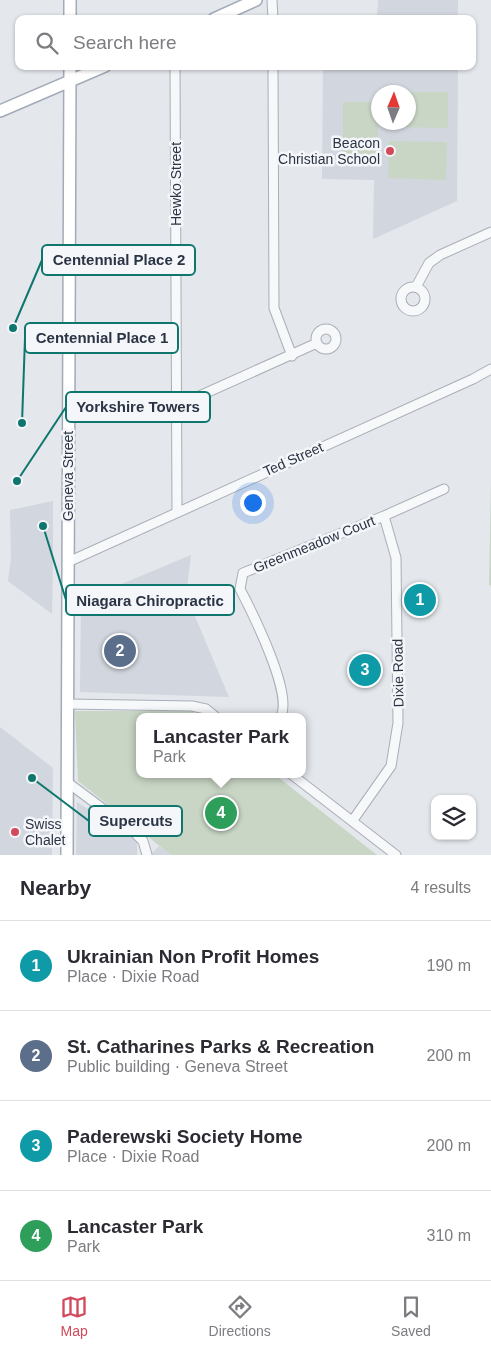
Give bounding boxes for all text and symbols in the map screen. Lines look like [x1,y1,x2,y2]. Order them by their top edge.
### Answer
search box [15,15,476,70]
icon: search [33,29,61,57]
text: Search here [73,32,177,53]
north arrow [371,85,416,130]
place label: Beacon Christian School [278,135,380,167]
street label: Hewko Street [168,142,184,226]
marker: Beacon Christian School [384,145,396,157]
callout: Centennial Place 2 [42,245,195,275]
text: Centennial Place 2 [53,251,185,268]
callout: Centennial Place 1 [25,323,178,353]
text: Centennial Place 1 [36,329,168,346]
callout: Yorkshire Towers [66,392,210,422]
text: Yorkshire Towers [76,398,200,415]
street label: Geneva Street [60,431,76,521]
street label: Ted Street [261,439,325,479]
your location [240,490,266,516]
street label: Greenmeadow Court [251,512,377,576]
pin: 1 [404,581,436,619]
callout: Niagara Chiropractic [66,585,234,615]
text: Niagara Chiropractic [76,592,224,609]
pin: 2 [104,632,136,670]
street label: Dixie Road [389,639,407,707]
pin: 3 [349,651,381,689]
popup [136,713,306,778]
text: Lancaster Park [153,726,289,747]
text: Park [153,748,186,765]
pin: 4 [205,794,237,832]
map controls [431,795,476,840]
button: layers [431,795,476,840]
callout: Supercuts [89,806,182,836]
text: Supercuts [99,812,173,829]
place label: Swiss Chalet [25,816,66,848]
marker: Swiss Chalet [9,826,21,838]
text: Nearby [20,876,91,899]
text: 4 results [411,879,471,896]
text: Ukrainian Non Profit Homes [67,946,319,967]
text: 1 [32,957,40,974]
text: 190 m [427,957,471,974]
text: Place · Dixie Road [67,968,200,985]
text: St. Catharines Parks & Recreation [67,1036,374,1057]
text: 2 [32,1047,40,1064]
text: 200 m [427,1047,471,1064]
text: Public building · Geneva Street [67,1058,288,1075]
text: Paderewski Society Home [67,1126,303,1147]
text: 3 [32,1137,40,1154]
text: 200 m [427,1137,471,1154]
text: Place · Dixie Road [67,1148,200,1165]
text: Lancaster Park [67,1216,203,1237]
text: 4 [32,1227,40,1244]
text: 310 m [427,1227,471,1244]
text: Park [67,1238,100,1255]
tab: Map [60,1293,88,1339]
tab: Directions [209,1293,271,1339]
tab: Saved [391,1293,431,1339]

